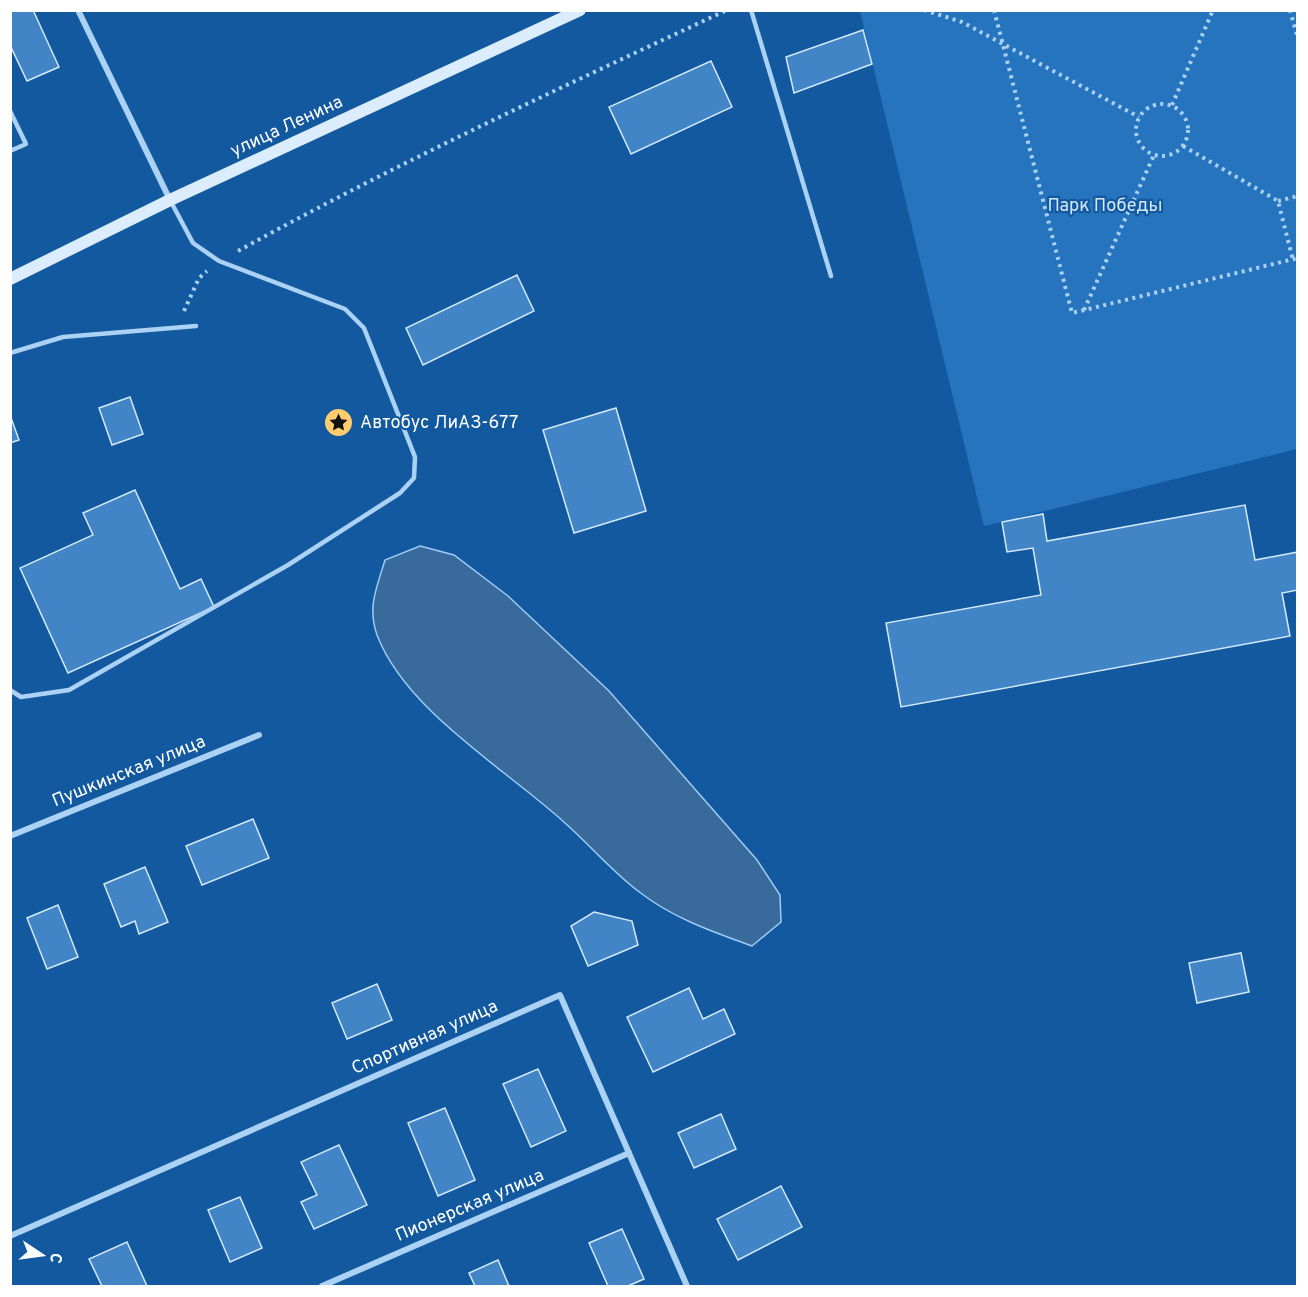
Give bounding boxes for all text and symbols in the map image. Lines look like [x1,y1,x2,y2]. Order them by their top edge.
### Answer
street label: улица Ленина [227,91,347,163]
park label: Парк Победы [1048,195,1162,218]
place icon: Автобус ЛиАЗ-677 [323,407,355,439]
place label: Автобус ЛиАЗ-677 [360,412,518,435]
street label: Пушкинская улица [49,731,209,813]
street label: Спортивная улица [348,995,502,1081]
street label: Пионерская улица [392,1164,548,1248]
north arrow [12,1225,72,1285]
text: С [44,1251,66,1265]

